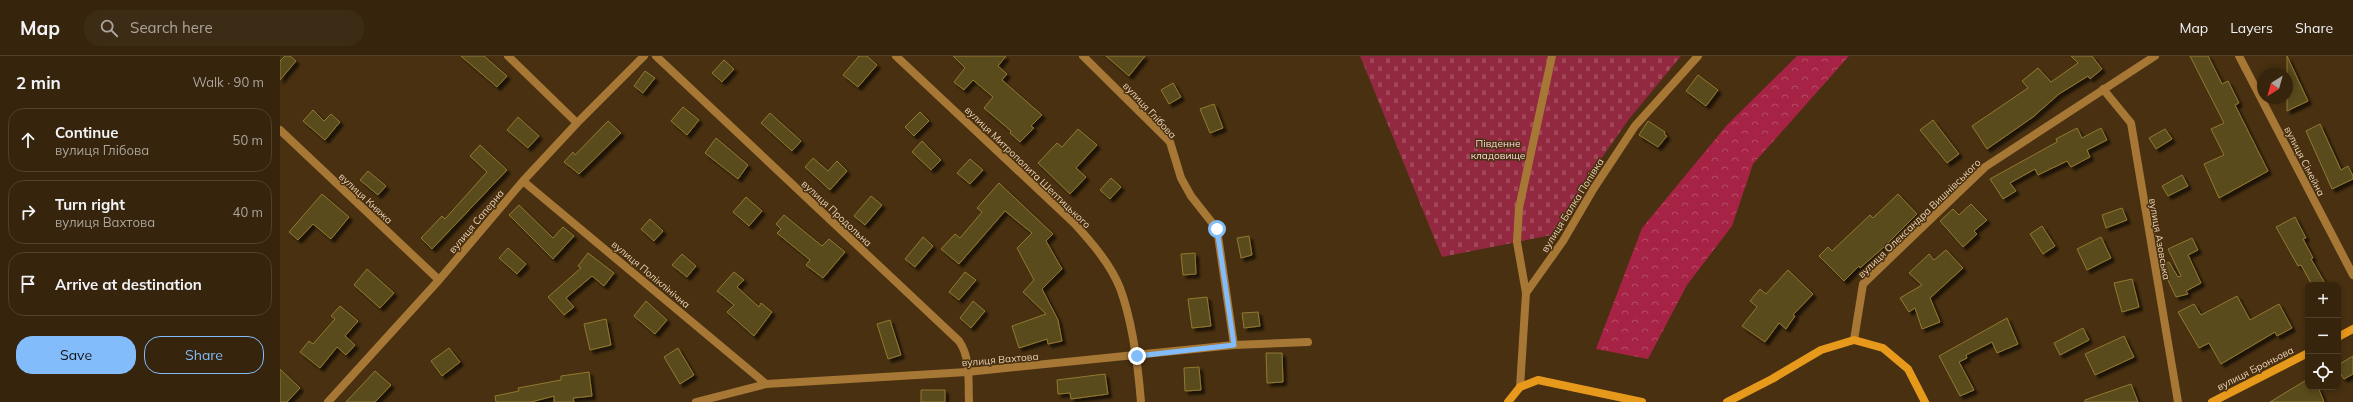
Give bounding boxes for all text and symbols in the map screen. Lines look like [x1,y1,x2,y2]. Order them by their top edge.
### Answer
search box [84,10,364,46]
text: Map [20,16,60,40]
icon: search [98,17,120,39]
text: Search here [130,18,213,37]
text: Map [2179,19,2208,37]
text: Layers [2230,19,2273,37]
text: Share [2295,19,2333,37]
north arrow [2257,68,2293,104]
text: 2 min [16,72,61,93]
text: Walk · 90 m [193,74,264,90]
street label: вулиця Глібова [1120,79,1179,141]
street label: вулиця Митрополита Шептицького [962,104,1094,231]
text: Continue [55,123,118,142]
street label: вулиця Сімейна [2281,124,2328,198]
icon: ahead [17,129,39,151]
text: 50 m [233,132,263,148]
park label: Південне кладовище [1471,137,1526,162]
text: вулиця Глібова [55,142,149,158]
street label: вулиця Балка Попівка [1538,156,1607,255]
street label: вулиця Олександра Вишнівського [1855,156,1984,281]
street label: вулиця Княжа [336,170,395,227]
street label: вулиця Продольна [799,177,875,249]
street label: вулиця Саперна [446,187,507,256]
text: Turn right [55,195,125,214]
street label: вулиця Азовська [2146,197,2173,281]
icon: right [17,201,39,223]
text: 40 m [233,204,263,220]
text: вулиця Вахтова [55,214,155,230]
route start [1208,220,1226,238]
street label: вулиця Поліклінічна [609,238,693,311]
icon: arrive [17,273,39,295]
text: Arrive at destination [55,275,202,294]
map controls [2305,282,2341,390]
button: + [2305,282,2341,318]
button: − [2305,318,2341,354]
button: Save [16,336,136,374]
button: Share [144,336,264,374]
street label: вулиця Броньова [2215,344,2296,393]
route end [1128,347,1146,365]
street label: вулиця Вахтова [961,350,1039,369]
button: locate [2305,354,2341,390]

